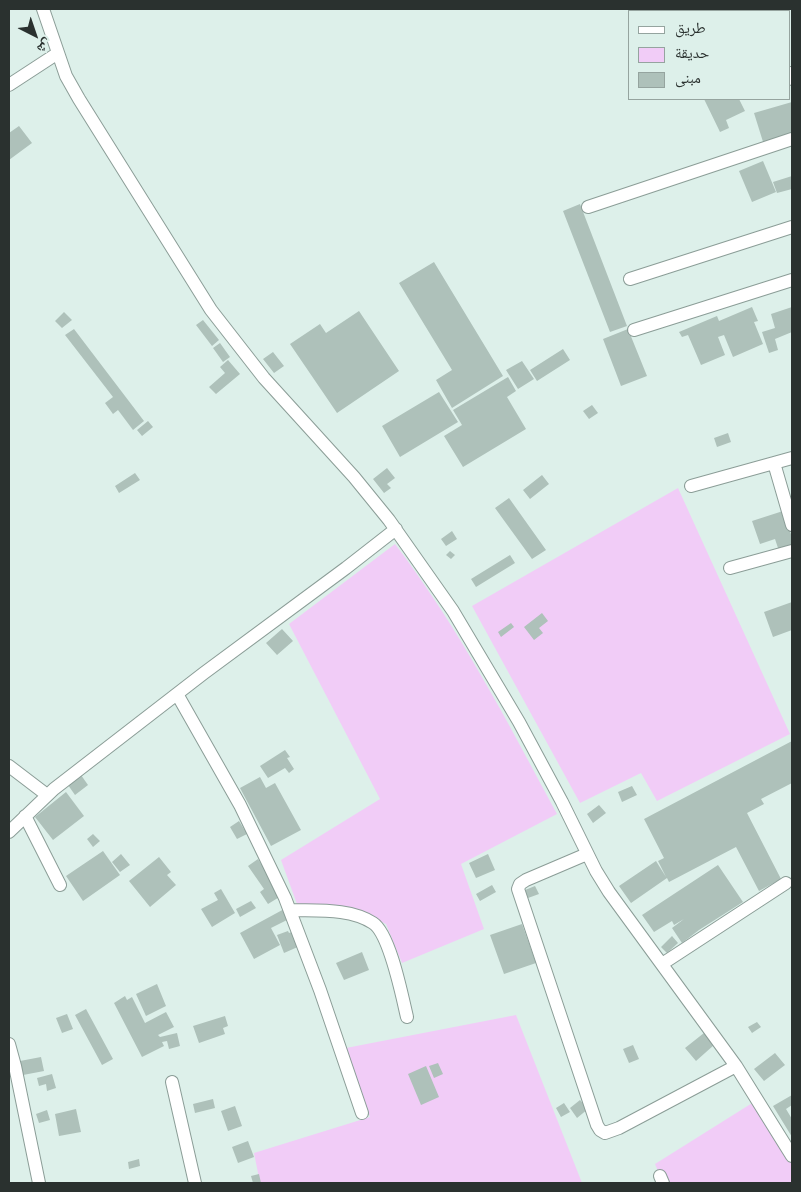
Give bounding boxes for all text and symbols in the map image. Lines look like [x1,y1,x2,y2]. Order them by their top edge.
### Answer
north arrow [10,10,60,60]
legend [628,10,791,100]
text: طريق [675,18,706,38]
text: ش [33,35,56,58]
text: حديقة [675,43,709,63]
text: مبنى [675,68,701,88]

